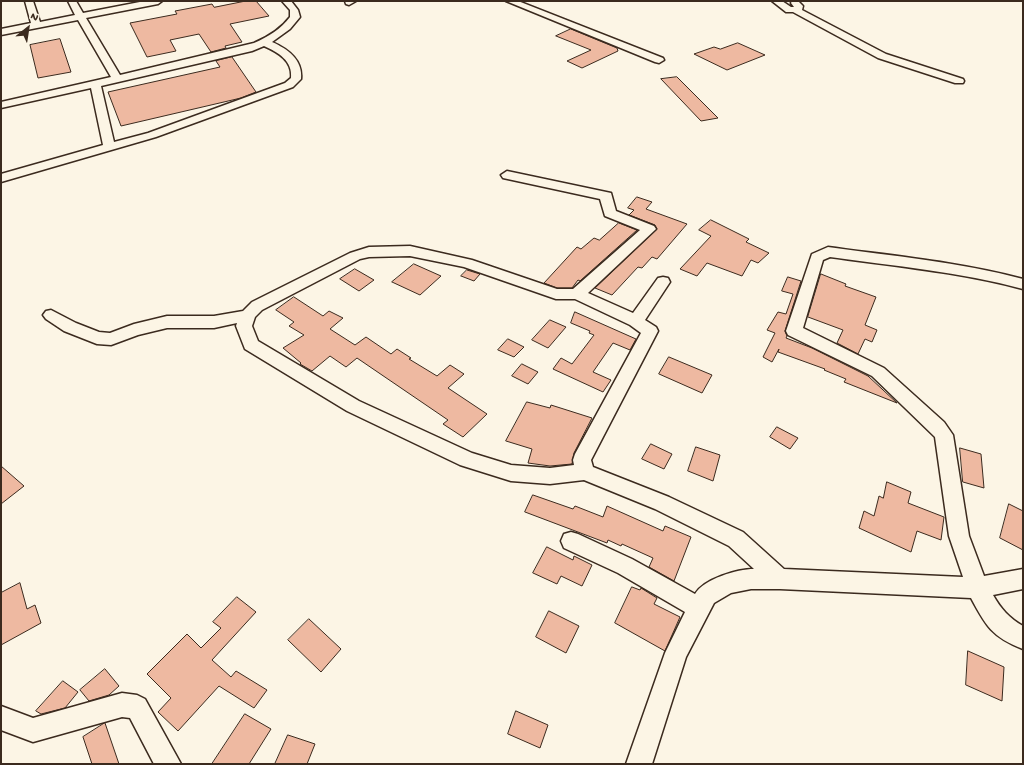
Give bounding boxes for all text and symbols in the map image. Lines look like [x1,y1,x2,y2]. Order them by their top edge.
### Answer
north arrow [8,8,48,48]
text: N [28,11,40,25]

